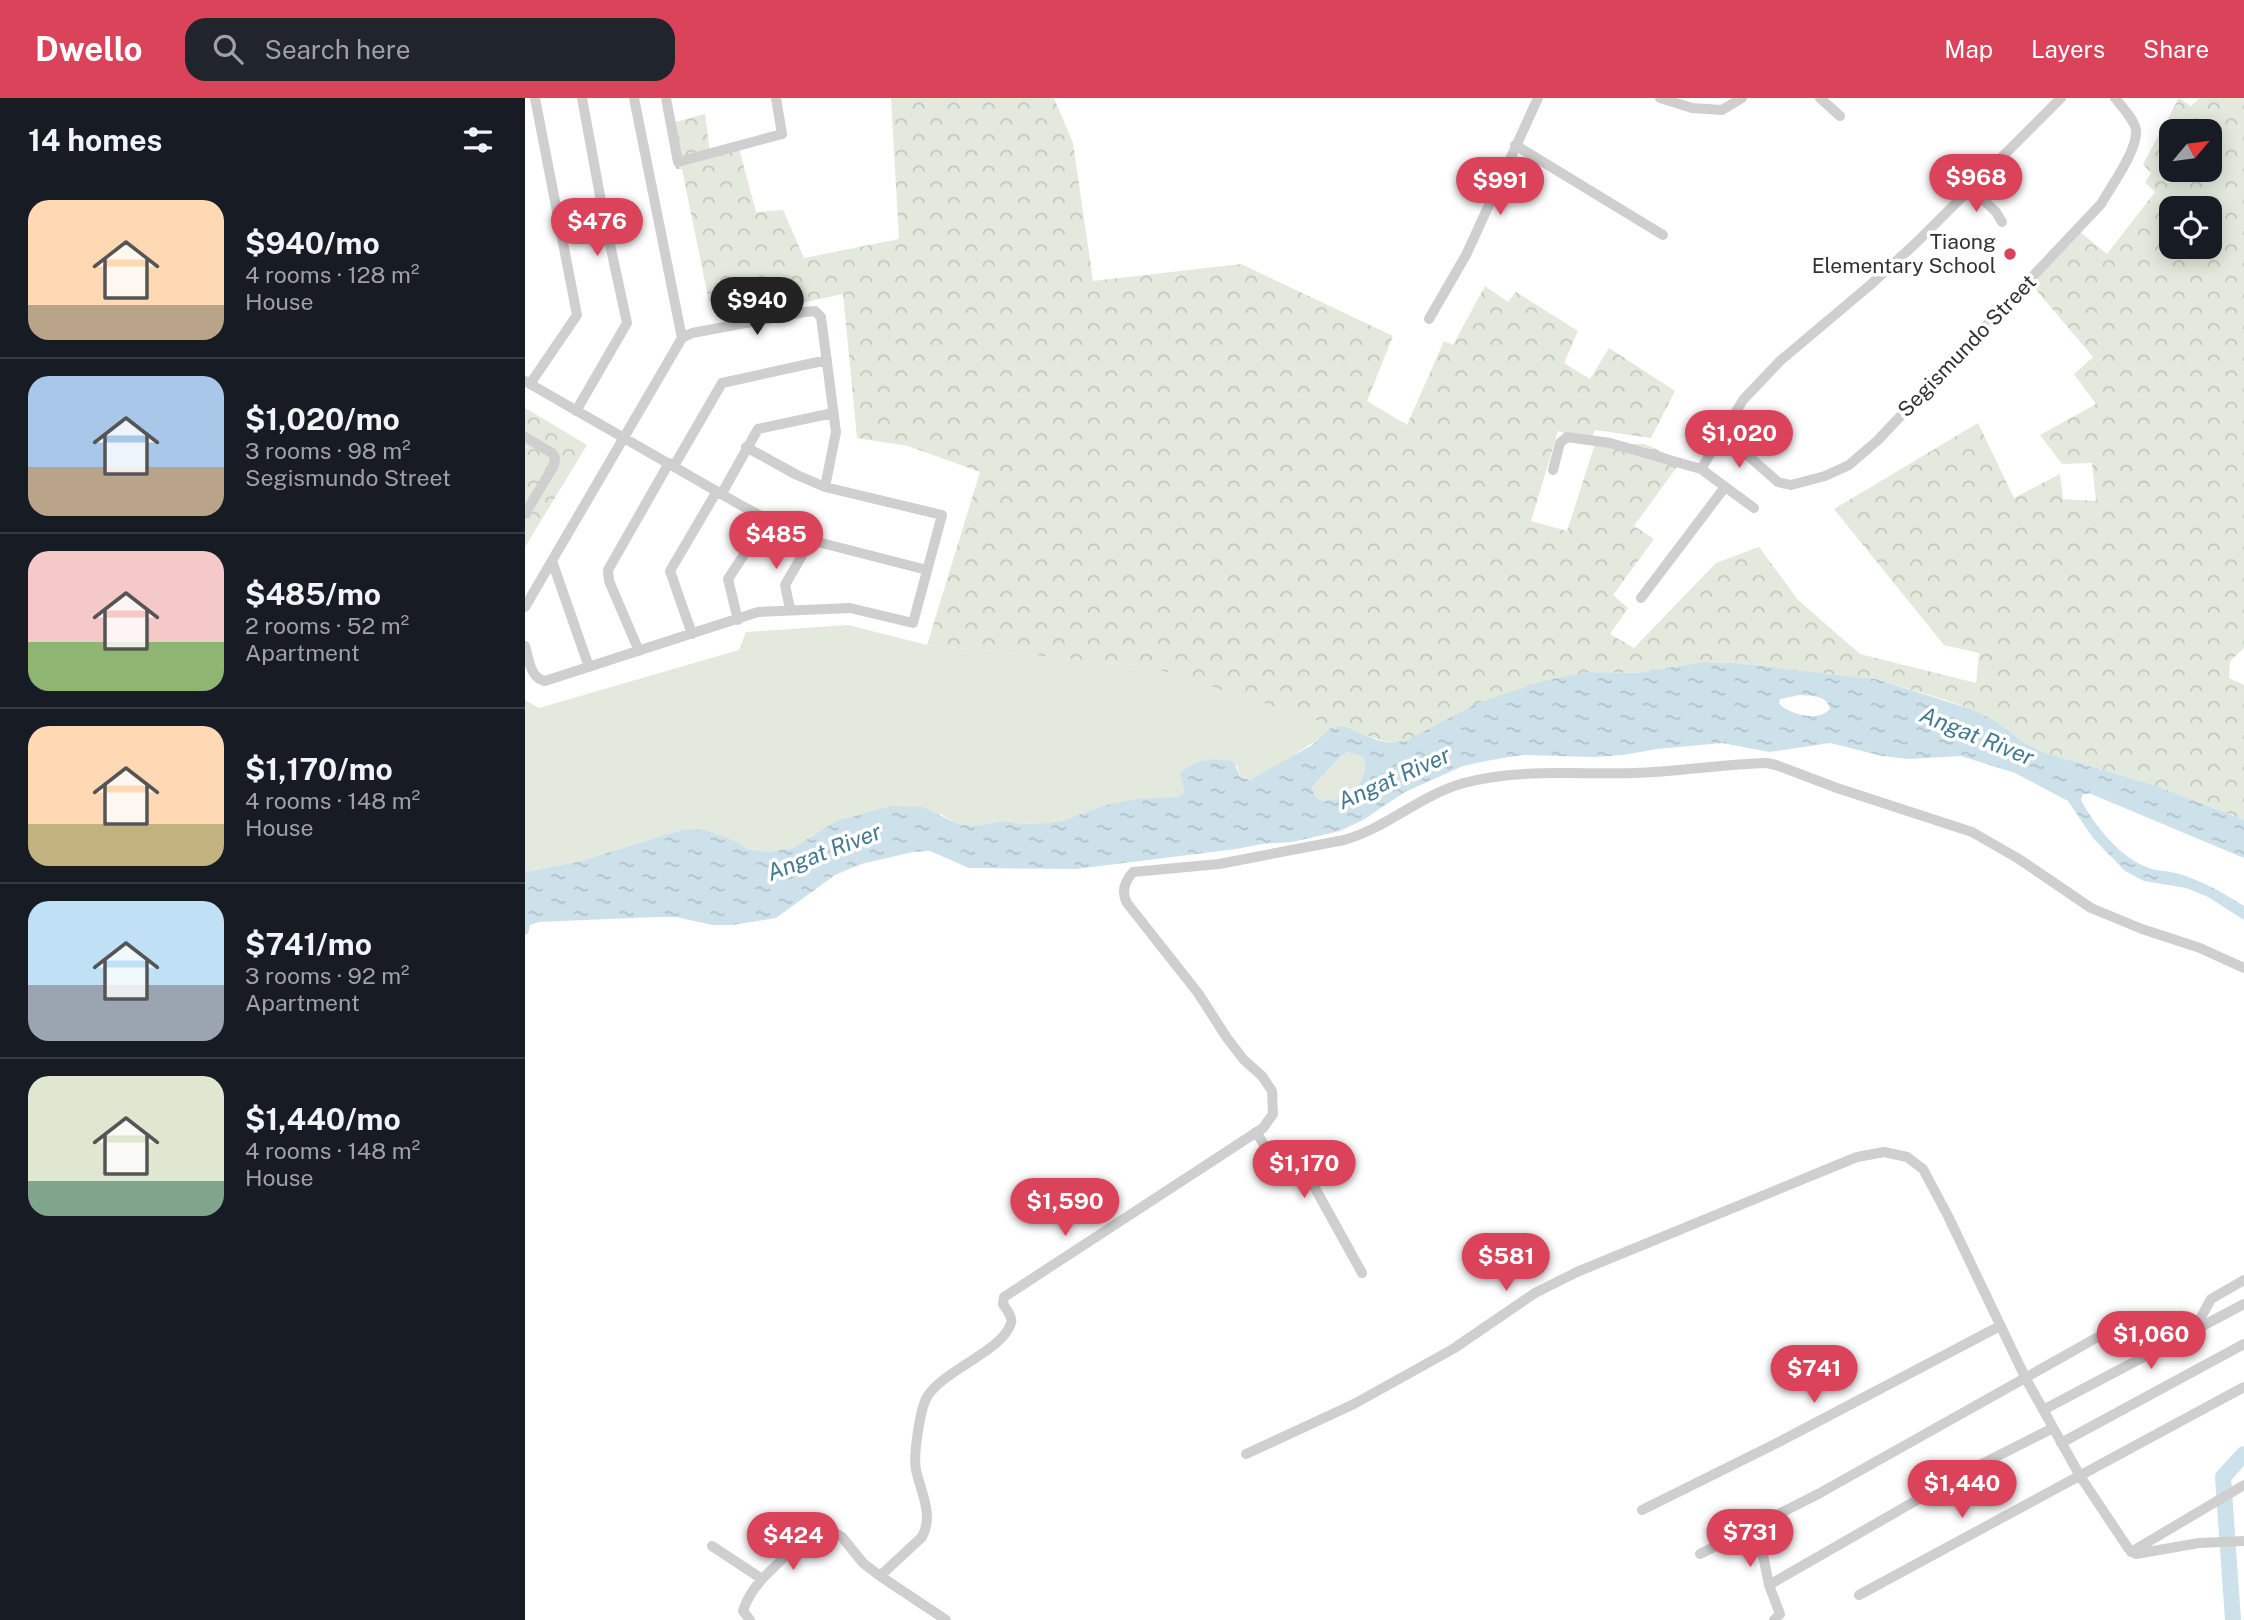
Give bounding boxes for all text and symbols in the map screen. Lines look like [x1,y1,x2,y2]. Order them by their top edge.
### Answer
search box [185,18,675,81]
text: Dwello [35,30,143,68]
icon: search [209,30,247,68]
text: Search here [265,34,411,65]
text: Map [1944,35,1993,63]
text: Layers [2031,35,2105,63]
text: Share [2143,35,2209,63]
north arrow [2159,119,2223,182]
map controls [2159,119,2222,259]
icon: filters [459,121,497,159]
text: 14 homes [28,122,162,158]
pin: $968 [1935,155,2017,214]
pin: $991 [1459,158,1541,217]
text: $968 [1945,163,2007,190]
text: $991 [1472,166,1528,193]
button: locate [2159,196,2222,259]
pin: $476 [556,198,638,258]
text: $476 [567,207,627,234]
text: $940/mo [245,225,380,261]
icon: home [84,228,168,312]
place label: Tiaong Elementary School [1812,229,1996,278]
marker: Tiaong Elementary School [2002,246,2018,262]
text: 4 rooms · 128 m² [245,261,419,288]
street label: Segismundo Street [1892,269,2041,422]
pin: $940 [716,278,798,337]
text: $940 [727,286,787,313]
text: House [245,288,313,315]
text: $1,020/mo [245,401,400,437]
icon: home [84,404,168,488]
pin: $1,020 [1682,410,1796,470]
text: $1,020 [1701,419,1777,446]
text: 3 rooms · 98 m² [245,437,411,464]
text: Segismundo Street [245,464,451,491]
pin: $485 [735,512,817,571]
text: $485 [745,520,807,547]
text: $485/mo [245,576,381,612]
icon: home [84,579,168,663]
text: 2 rooms · 52 m² [245,612,409,639]
text: Apartment [245,639,360,666]
water label: Angat River [1916,700,2038,771]
water label: Angat River [1333,741,1455,814]
text: $1,170/mo [245,751,393,787]
icon: home [84,754,168,838]
text: 4 rooms · 148 m² [245,787,420,814]
text: House [245,814,313,841]
water label: Angat River [763,817,885,886]
text: $741/mo [245,926,372,962]
icon: home [84,929,168,1013]
text: 3 rooms · 92 m² [245,962,410,989]
text: Apartment [245,989,360,1016]
text: $1,440/mo [245,1101,401,1137]
icon: home [84,1104,168,1188]
text: 4 rooms · 148 m² [245,1137,420,1164]
pin: $1,170 [1247,1140,1361,1200]
text: $1,170 [1269,1149,1339,1176]
text: House [245,1164,313,1191]
pin: $1,590 [1008,1178,1122,1238]
text: $1,590 [1026,1187,1104,1214]
pin: $581 [1465,1234,1547,1293]
text: $581 [1478,1242,1534,1269]
pin: $1,060 [2094,1312,2208,1371]
text: $1,060 [2113,1320,2189,1347]
pin: $741 [1773,1346,1855,1405]
text: $741 [1787,1354,1841,1381]
pin: $1,440 [1905,1460,2019,1520]
text: $1,440 [1924,1469,2000,1496]
pin: $731 [1709,1510,1791,1569]
pin: $424 [752,1512,834,1572]
text: $731 [1723,1518,1777,1545]
text: $424 [763,1521,823,1548]

